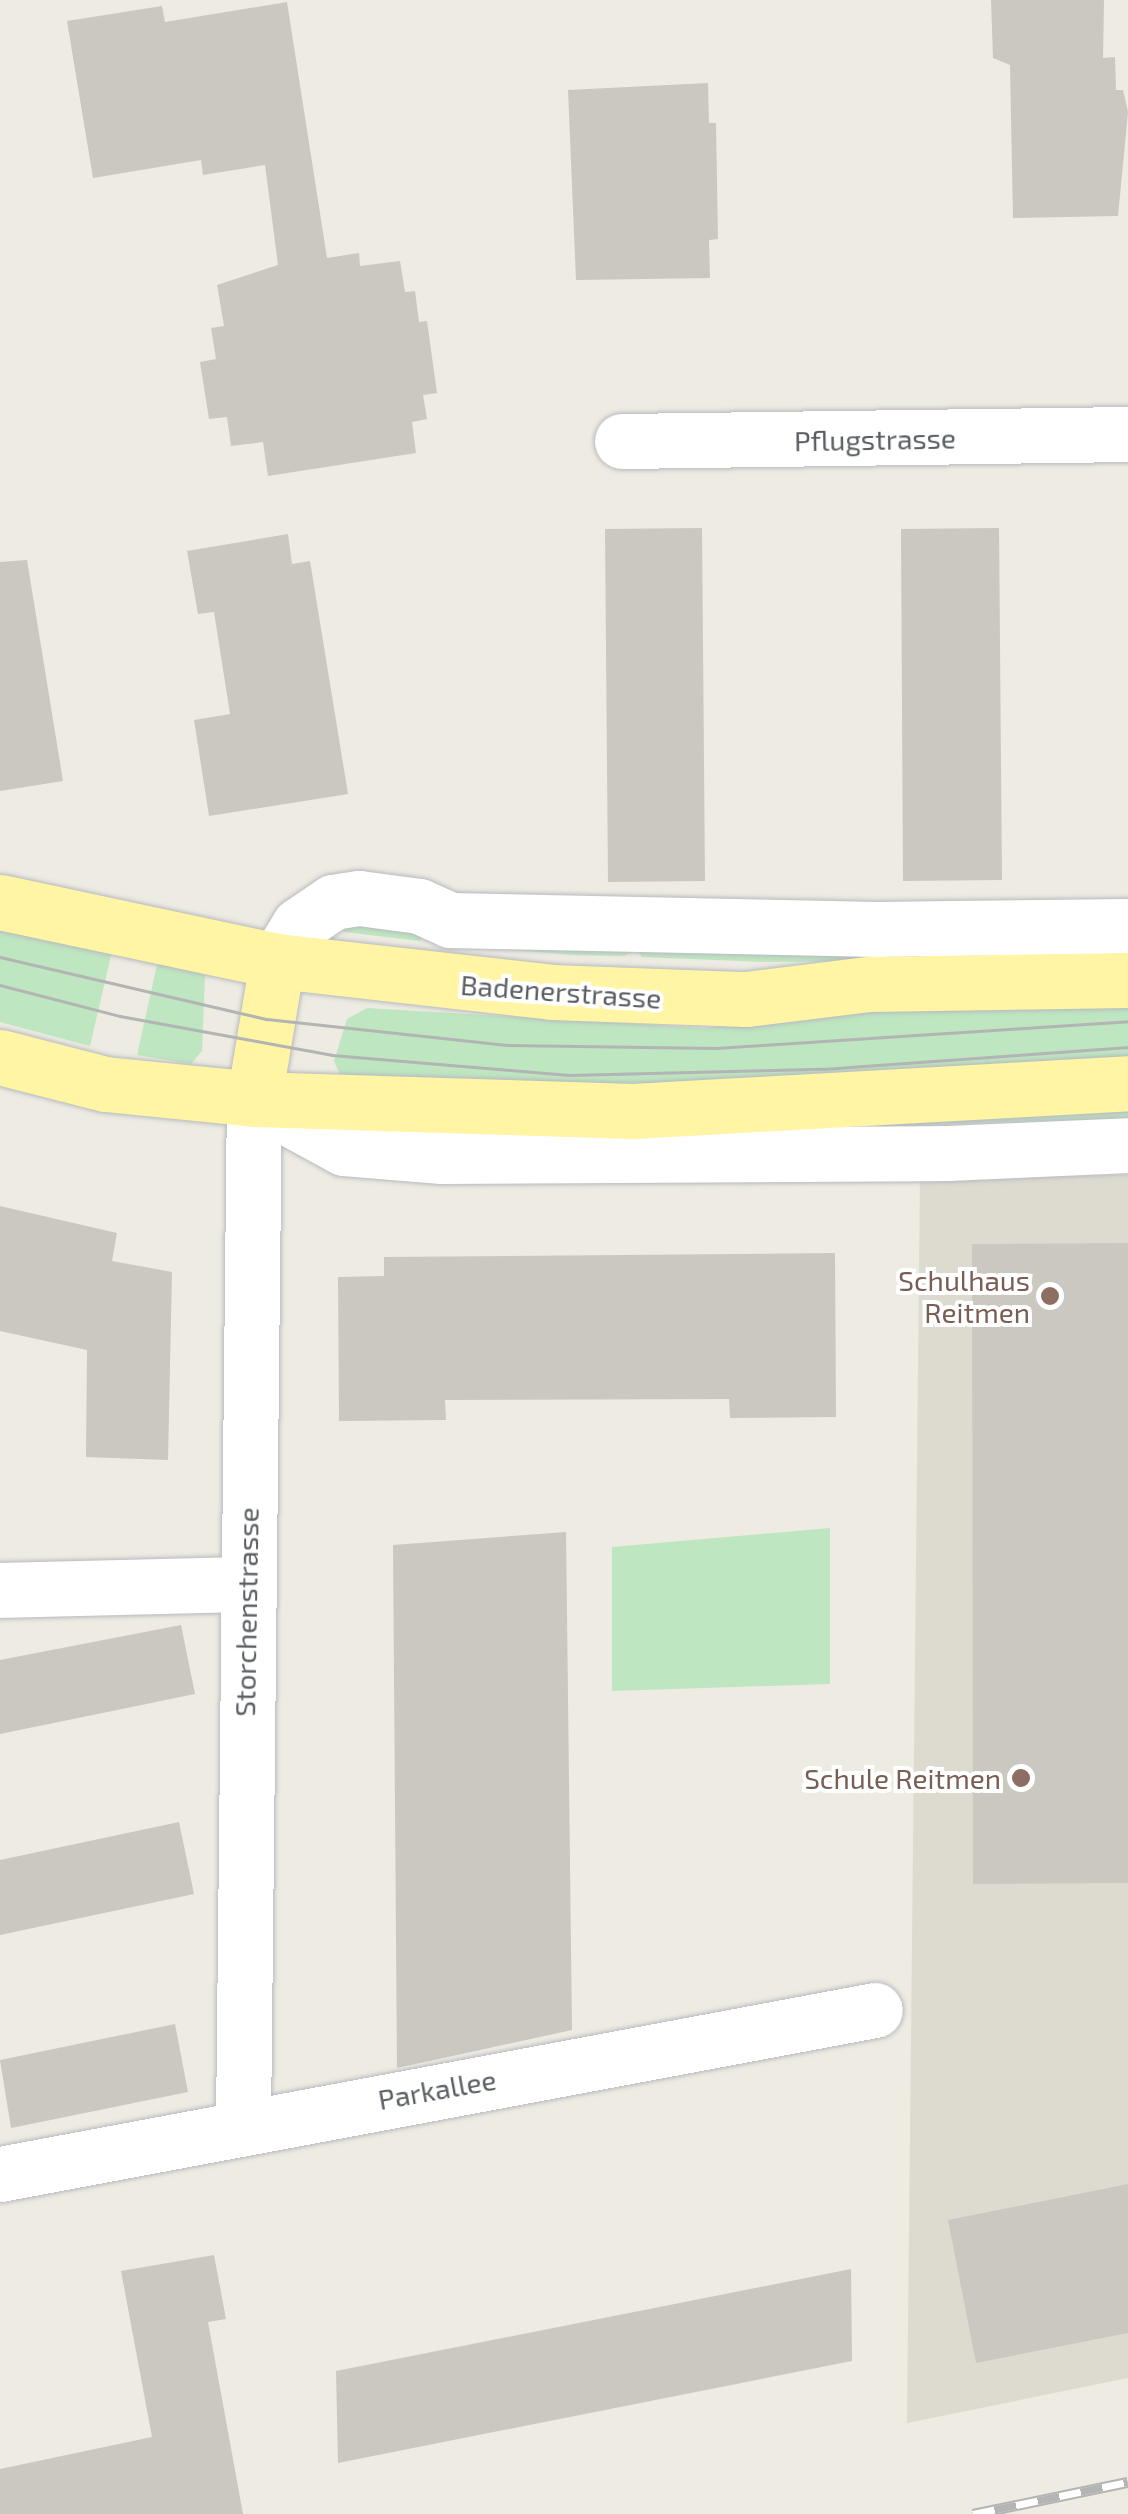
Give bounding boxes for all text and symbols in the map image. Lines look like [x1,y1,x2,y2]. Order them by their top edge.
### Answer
street label: Pflugstrasse [794,421,956,457]
street label: Badenerstrasse [459,967,663,1015]
place label: Schulhaus Reitmen [898,1263,1030,1329]
marker: Schulhaus Reitmen [1039,1285,1061,1307]
street label: Storchenstrasse [227,1507,265,1717]
place label: Schule Reitmen [804,1761,1001,1795]
marker: Schule Reitmen [1010,1767,1032,1789]
street label: Parkallee [375,2062,499,2116]

